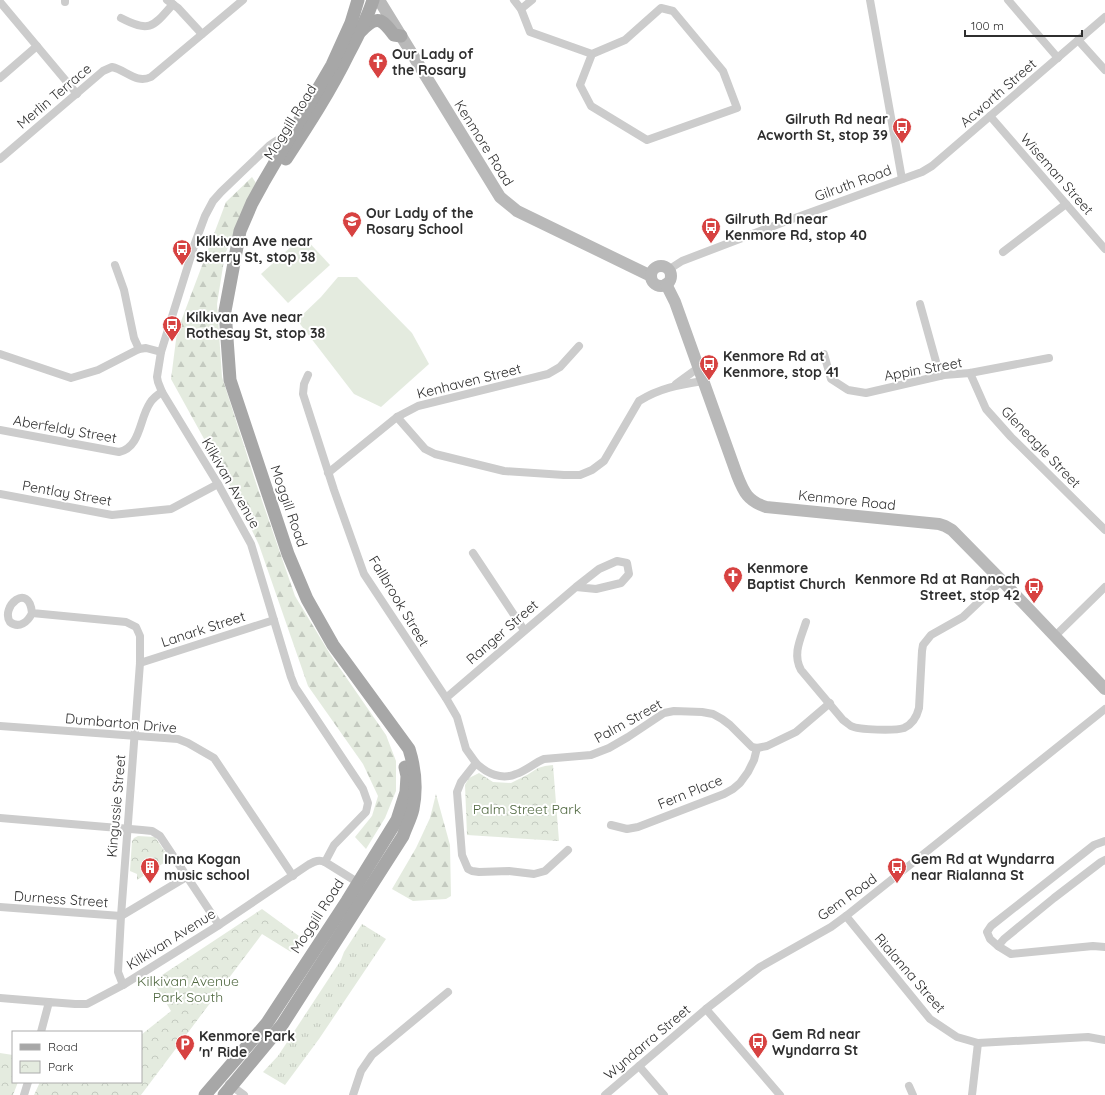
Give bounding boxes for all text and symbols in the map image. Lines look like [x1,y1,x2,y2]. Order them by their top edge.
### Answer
scale bar [965,12,1082,38]
text: 100 m [971,18,1004,33]
place label: Our Lady of the Rosary [392,45,474,79]
church icon: Our Lady of the Rosary [367,51,389,79]
street label: Acworth Street [956,55,1040,131]
street label: Merlin Terrace [13,59,95,132]
street label: Moggill Road [260,81,320,163]
street label: Kenmore Road [450,97,518,189]
place label: Gilruth Rd near Acworth St, stop 39 [757,110,888,144]
bus stop icon: Gilruth Rd near Acworth St, stop 39 [891,116,913,144]
street label: Wiseman Street [1017,129,1098,219]
street label: Gilruth Road [812,161,894,205]
place label: Our Lady of the Rosary School [366,204,473,238]
school or university icon: Our Lady of the Rosary School [341,210,363,238]
place label: Gilruth Rd near Kenmore Rd, stop 40 [725,210,867,244]
bus stop icon: Gilruth Rd near Kenmore Rd, stop 40 [700,216,722,244]
place label: Kilkivan Ave near Skerry St, stop 38 [196,232,316,266]
bus stop icon: Kilkivan Ave near Skerry St, stop 38 [171,238,193,266]
place label: Kilkivan Ave near Rothesay St, stop 38 [186,308,325,342]
bus stop icon: Kilkivan Ave near Rothesay St, stop 38 [161,314,183,342]
place label: Kenmore Rd at Kenmore, stop 41 [723,347,839,381]
bus stop icon: Kenmore Rd at Kenmore, stop 41 [698,353,720,381]
street label: Appin Street [882,353,964,385]
street label: Kenhaven Street [415,359,523,403]
street label: Gleneagle Street [997,402,1085,492]
street label: Aberfeldy Street [12,411,118,447]
street label: Kilkivan Avenue [198,434,264,532]
street label: Moggill Road [267,463,311,549]
street label: Pentlay Street [21,476,113,510]
street label: Kenmore Road [797,486,897,514]
street label: Fallbrook Street [365,552,433,650]
place label: Kenmore Baptist Church [747,559,846,593]
church icon: Kenmore Baptist Church [722,565,744,593]
place label: Kenmore Rd at Rannoch Street, stop 42 [855,570,1020,604]
bus stop icon: Kenmore Rd at Rannoch Street, stop 42 [1023,576,1045,604]
street label: Ranger Street [462,596,542,668]
street label: Lanark Street [159,607,248,651]
street label: Palm Street [591,695,665,747]
street label: Dumbarton Drive [64,709,178,737]
street label: Kingussie Street [103,754,129,858]
street label: Fern Place [655,771,725,813]
park label: Palm Street Park [473,800,581,818]
place label: Inna Kogan music school [164,850,250,884]
place label: Gem Rd at Wyndarra near Rialanna St [911,850,1055,884]
building icon: Inna Kogan music school [139,856,161,884]
bus stop icon: Gem Rd at Wyndarra near Rialanna St [886,856,908,884]
street label: Gem Road [814,869,880,925]
street label: Moggill Road [286,875,348,957]
street label: Durness Street [13,887,109,911]
street label: Kilkivan Avenue [123,904,219,974]
street label: Rialanna Street [871,930,950,1017]
park label: Kilkivan Avenue Park South [137,972,239,1006]
street label: Wyndarra Street [600,1000,694,1084]
place label: Gem Rd near Wyndarra St [772,1025,861,1059]
place label: Kenmore Park 'n' Ride [199,1027,295,1061]
legend [12,1031,142,1083]
bus stop icon: Gem Rd near Wyndarra St [747,1031,769,1059]
parking icon: Kenmore Park 'n' Ride [174,1033,196,1061]
text: Road [48,1039,78,1054]
text: Park [48,1059,73,1074]

